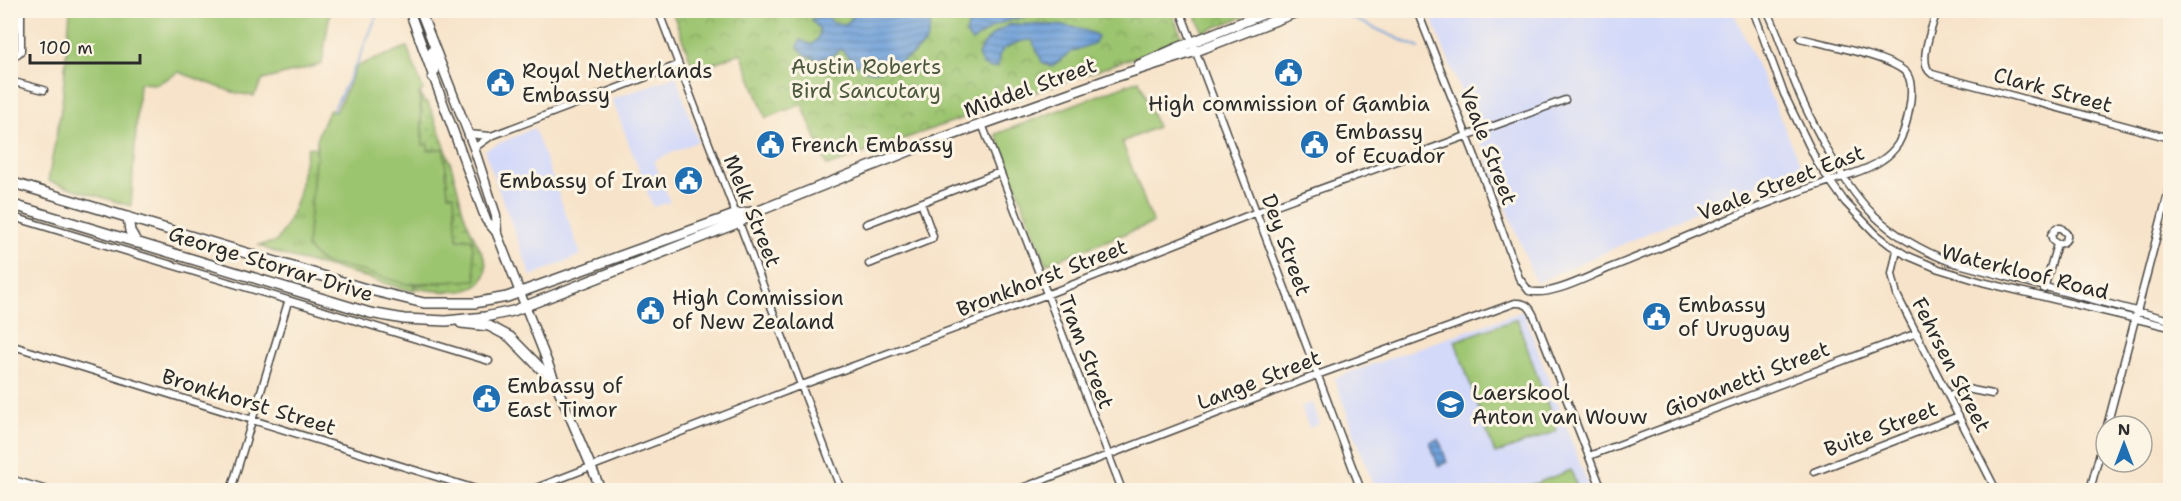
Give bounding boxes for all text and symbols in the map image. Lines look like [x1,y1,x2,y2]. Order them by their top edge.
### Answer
scale bar [30,27,140,65]
text: 100 m [39,36,93,60]
street label: Middel Street [960,51,1100,125]
park label: Austin Roberts Bird Sancutary [791,53,941,105]
place label: Royal Netherlands Embassy [522,57,713,109]
public building icon: High commission of Gambia [1273,57,1305,89]
street label: Clark Street [1991,61,2115,119]
public building icon: Royal Netherlands Embassy [485,67,517,99]
street label: Veale Street [1453,83,1523,209]
place label: High commission of Gambia [1148,90,1430,118]
place label: Embassy of Ecuador [1335,118,1445,170]
public building icon: Embassy of Ecuador [1298,128,1330,160]
public building icon: French Embassy [754,129,786,161]
place label: French Embassy [791,131,954,159]
street label: Veale Street East [1694,138,1868,228]
street label: Melk Street [717,151,787,271]
public building icon: Embassy of Iran [672,165,704,197]
place label: Embassy of Iran [499,167,667,195]
street label: Dey Street [1255,190,1317,300]
street label: George Storrar Drive [165,220,377,308]
street label: Bronkhorst Street [953,233,1131,323]
street label: Waterkloof Road [1938,238,2112,306]
place label: High Commission of New Zealand [672,284,844,336]
street label: Tram Street [1051,291,1121,413]
place label: Embassy of Uruguay [1678,291,1790,343]
street label: Fehrsen Street [1905,293,1997,437]
public building icon: High Commission of New Zealand [635,294,667,326]
public building icon: Embassy of Uruguay [1641,301,1673,333]
street label: Giovanetti Street [1660,335,1834,423]
street label: Lange Street [1193,344,1325,416]
street label: Bronkhorst Street [159,362,339,442]
place label: Embassy of East Timor [507,372,623,424]
place label: Laerskool Anton van Wouw [1472,379,1647,431]
public building icon: Embassy of East Timor [470,382,502,414]
school or university icon: Laerskool Anton van Wouw [1435,389,1467,421]
street label: Buite Street [1820,395,1942,463]
north arrow [2094,414,2154,474]
text: N [2118,419,2130,440]

